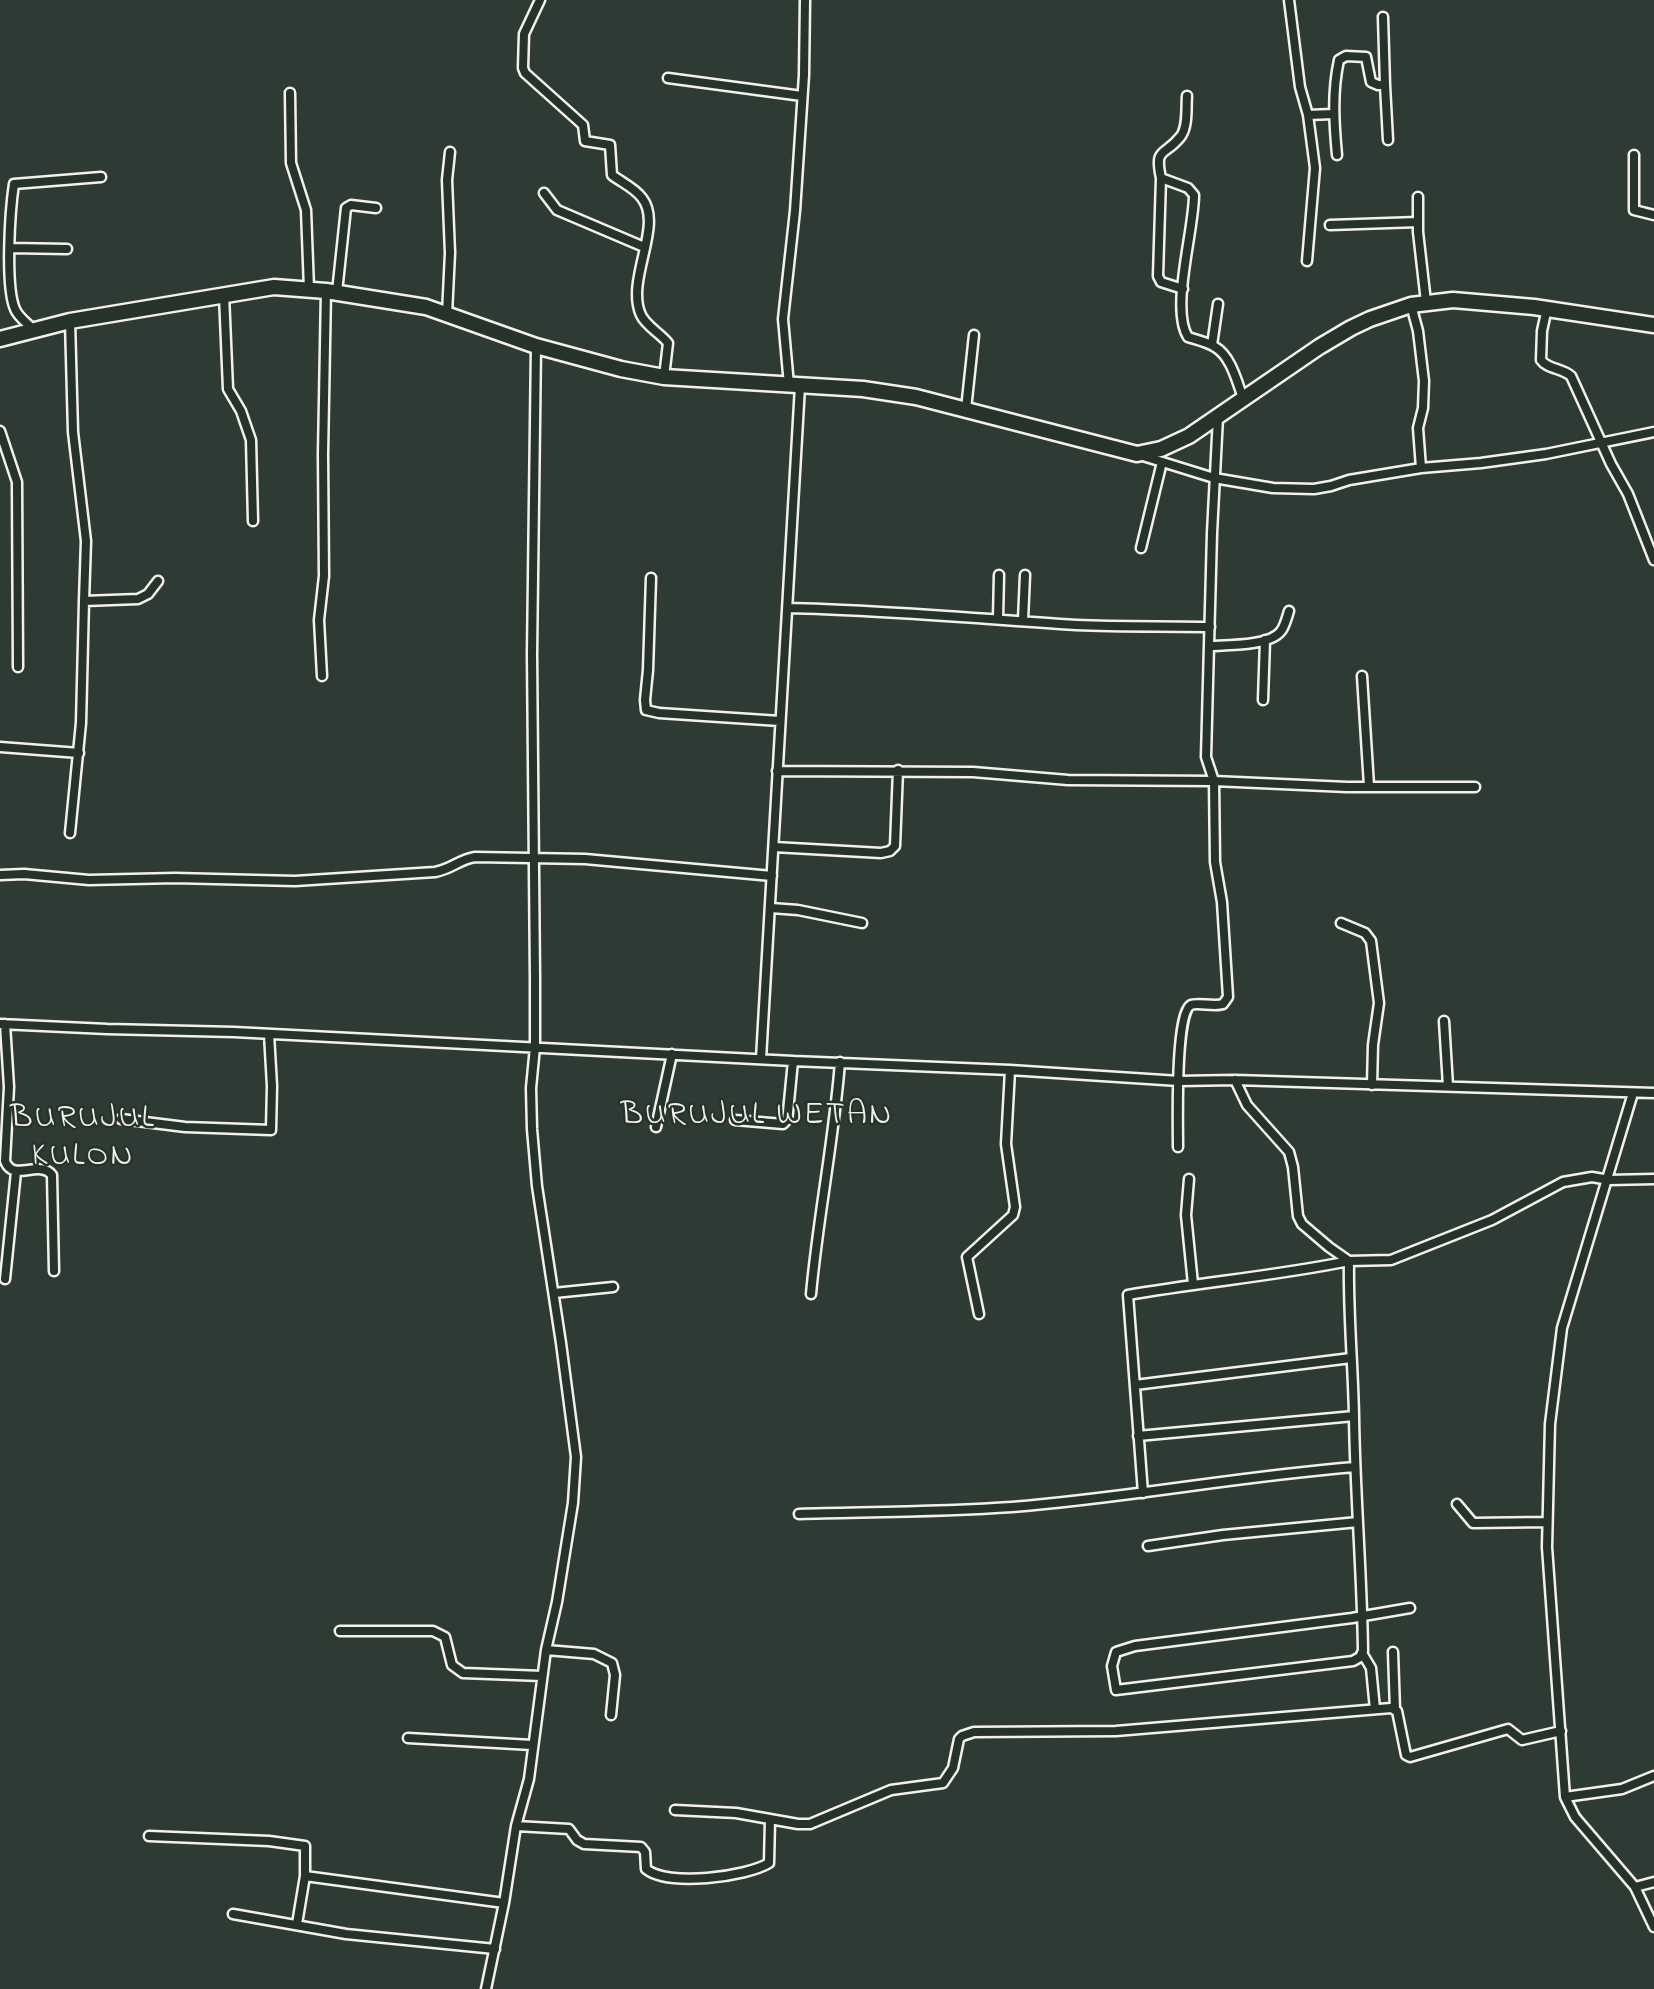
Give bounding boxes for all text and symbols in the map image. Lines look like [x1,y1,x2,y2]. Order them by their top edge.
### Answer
district label: BURUJUL WETAN [622,1098,892,1138]
district label: BURUJUL KULON [11,1101,155,1179]

